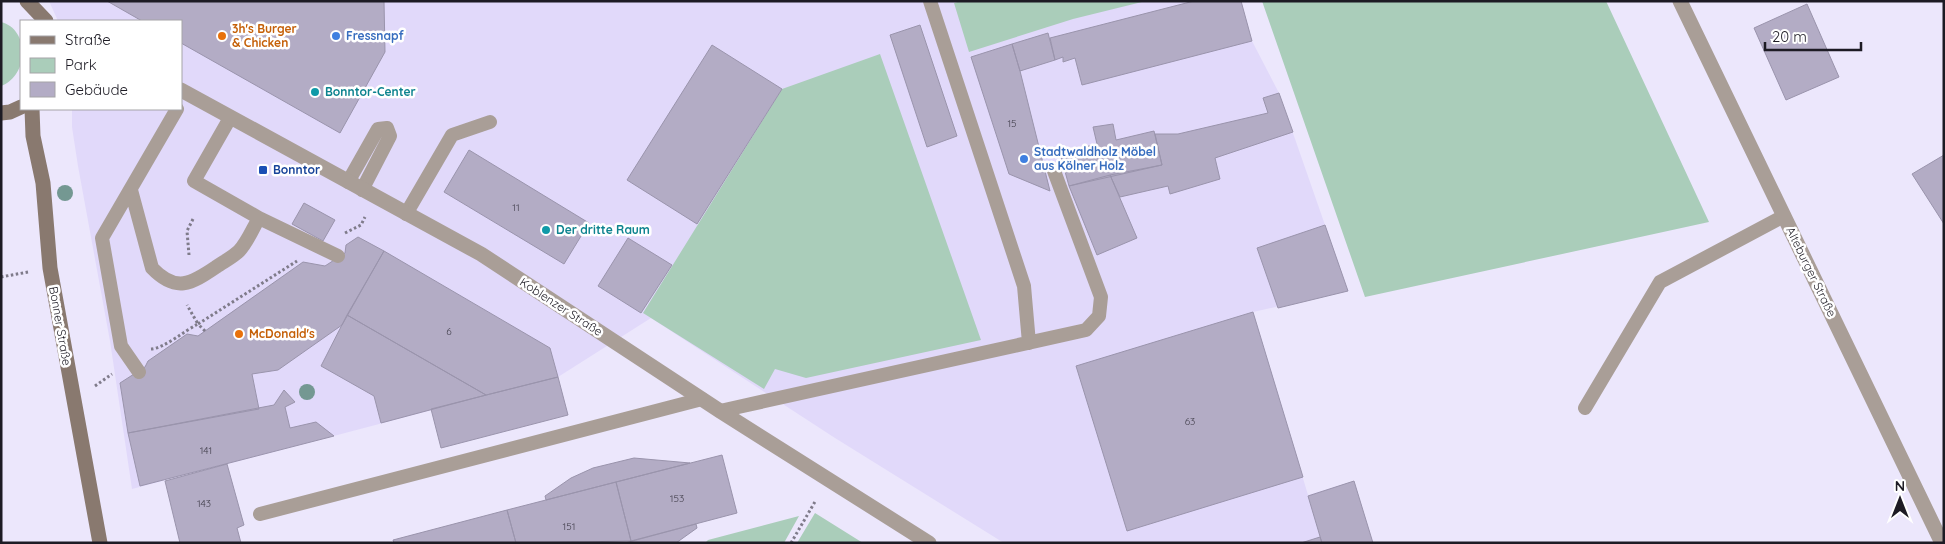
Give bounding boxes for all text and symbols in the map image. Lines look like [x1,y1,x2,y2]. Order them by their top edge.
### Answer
legend [20,20,182,110]
scale bar [1765,20,1861,52]
place label: 3h's Burger & Chicken [232,21,297,50]
text: 20 m [1772,27,1807,46]
place label: Fressnapf [346,28,404,43]
text: Straße [65,30,111,49]
marker: 3h's Burger & Chicken [216,30,228,42]
marker: Fressnapf [330,30,342,42]
text: Park [65,55,97,74]
text: Gebäude [65,80,128,99]
place label: Bonntor-Center [325,84,416,99]
marker: Bonntor-Center [309,86,321,98]
house number: 15 [1007,117,1017,130]
place label: Stadtwaldholz Möbel aus Kölner Holz [1034,144,1156,173]
marker: Stadtwaldholz Möbel aus Kölner Holz [1018,153,1030,165]
place label: Bonntor [273,162,320,177]
marker: Bonntor [257,164,269,176]
house number: 11 [512,201,520,214]
place label: Der dritte Raum [556,222,650,237]
marker: Der dritte Raum [540,224,552,236]
street label: Alteburger Straße [1783,224,1840,319]
street label: Koblenzer Straße [517,274,606,339]
street label: Bonner Straße [46,285,75,367]
house number: 6 [446,325,452,338]
place label: McDonald's [249,326,315,341]
marker: McDonald's [233,328,245,340]
house number: 63 [1185,415,1195,428]
house number: 141 [200,444,212,457]
north arrow [1875,474,1925,524]
text: N [1895,477,1905,495]
house number: 153 [670,492,684,505]
house number: 143 [197,497,211,510]
house number: 151 [563,520,575,533]

